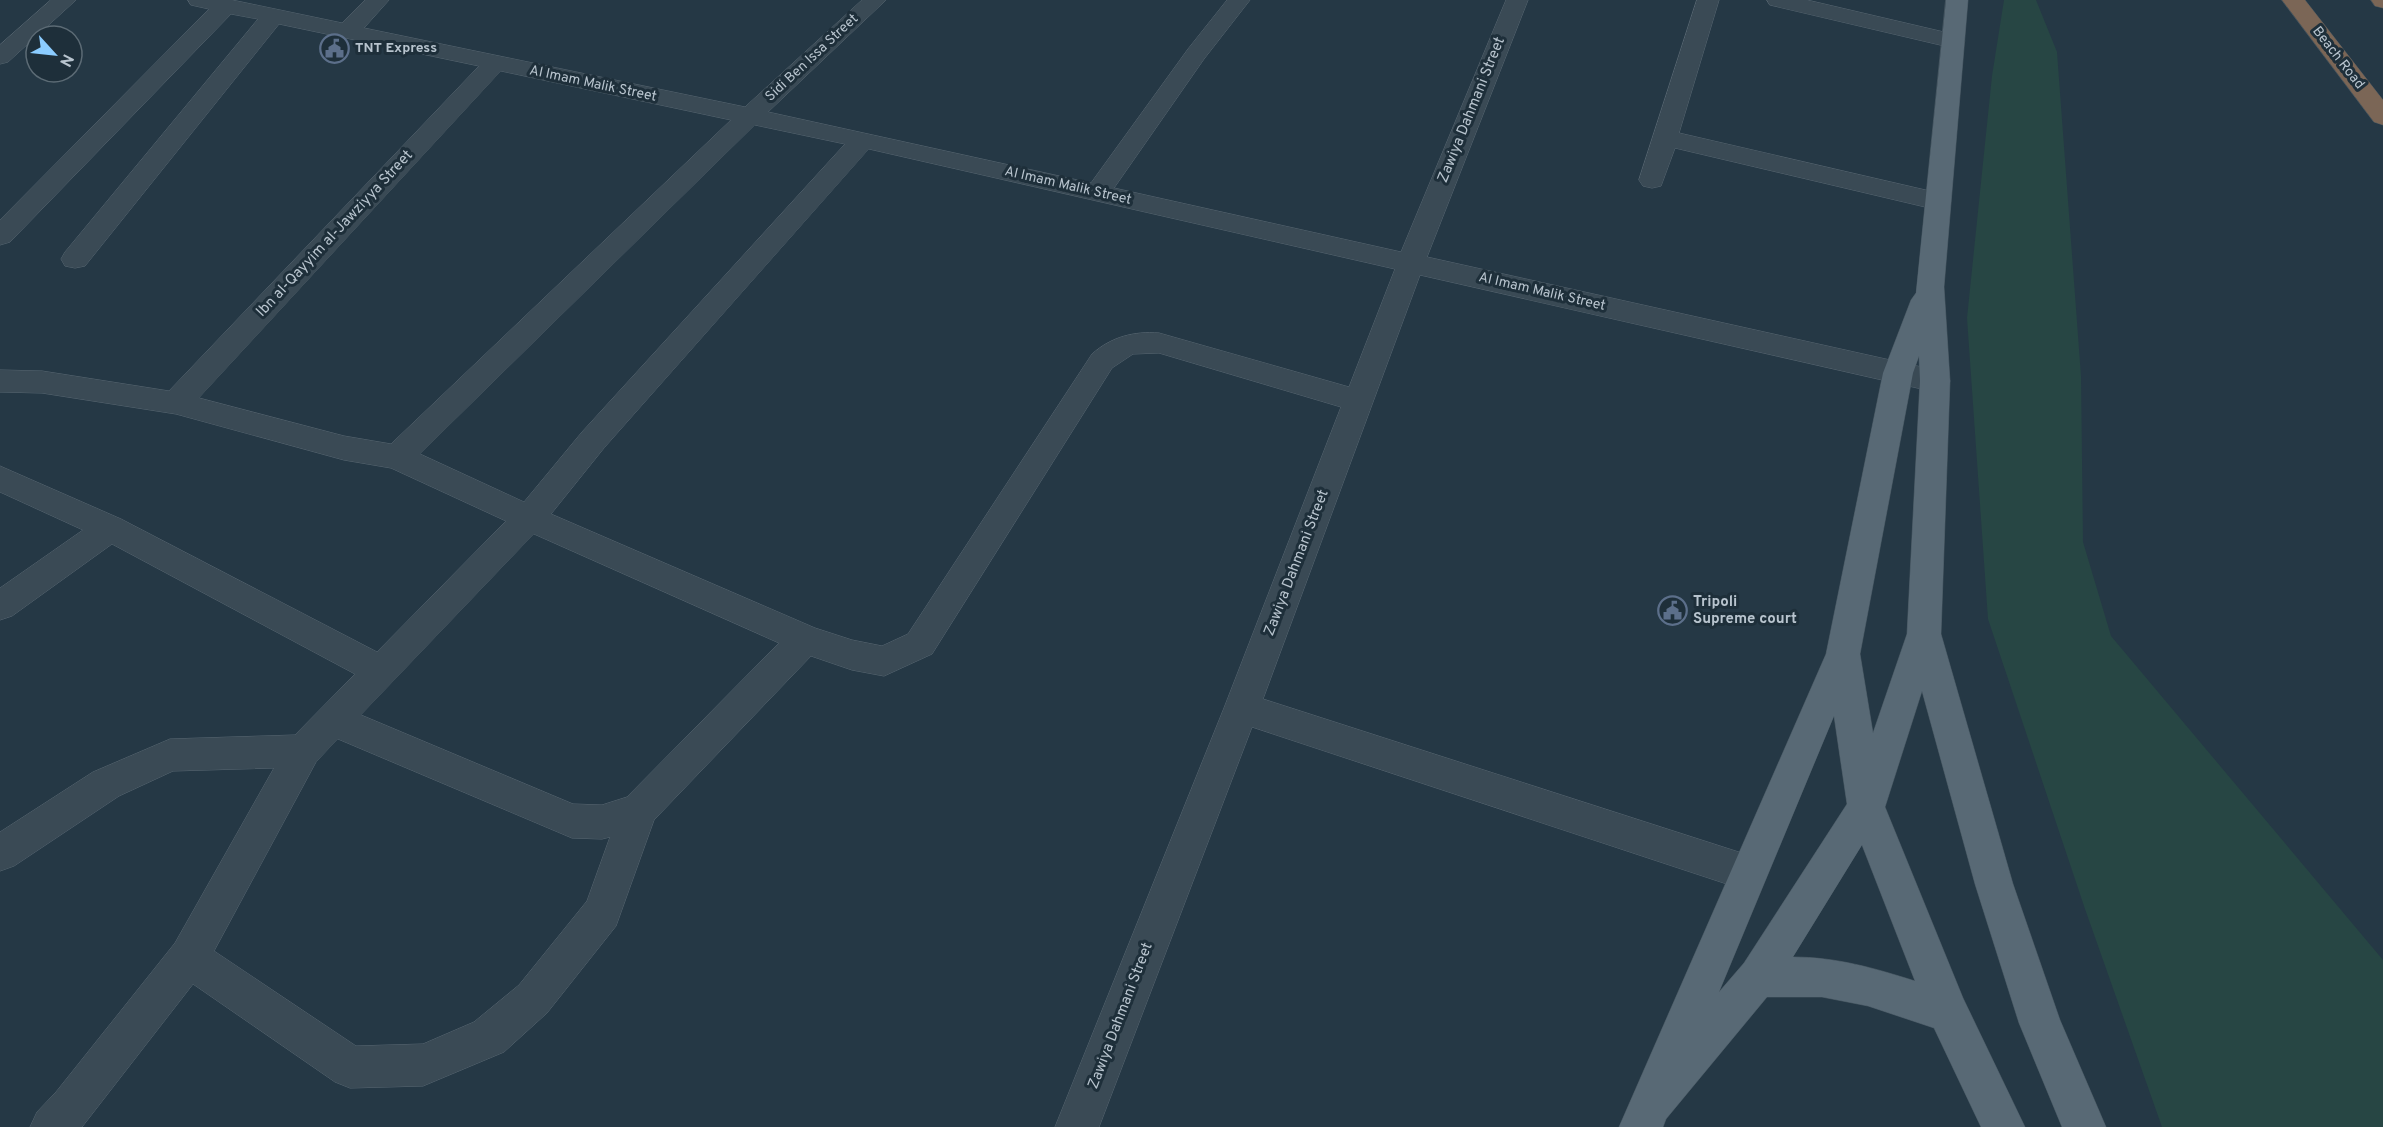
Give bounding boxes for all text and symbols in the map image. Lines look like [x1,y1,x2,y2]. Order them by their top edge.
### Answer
street label: Sidi Ben Issa Street [762,11,862,105]
street label: Beach Road [2308,23,2368,93]
north arrow [24,24,84,84]
public building icon: TNT Express [318,32,350,64]
street label: Zawiya Dahmani Street [1434,34,1510,186]
place label: TNT Express [355,40,437,57]
text: N [54,50,77,70]
street label: Al Imam Malik Street [528,62,658,106]
street label: Ibn al-Qayyim al-Jawziyya Street [253,147,417,321]
street label: Al Imam Malik Street [1003,163,1133,209]
street label: Al Imam Malik Street [1477,269,1607,315]
street label: Zawiya Dahmani Street [1260,487,1334,639]
place label: Tripoli Supreme court [1693,593,1797,629]
public building icon: Tripoli Supreme court [1656,595,1688,627]
street label: Zawiya Dahmani Street [1084,940,1158,1092]

